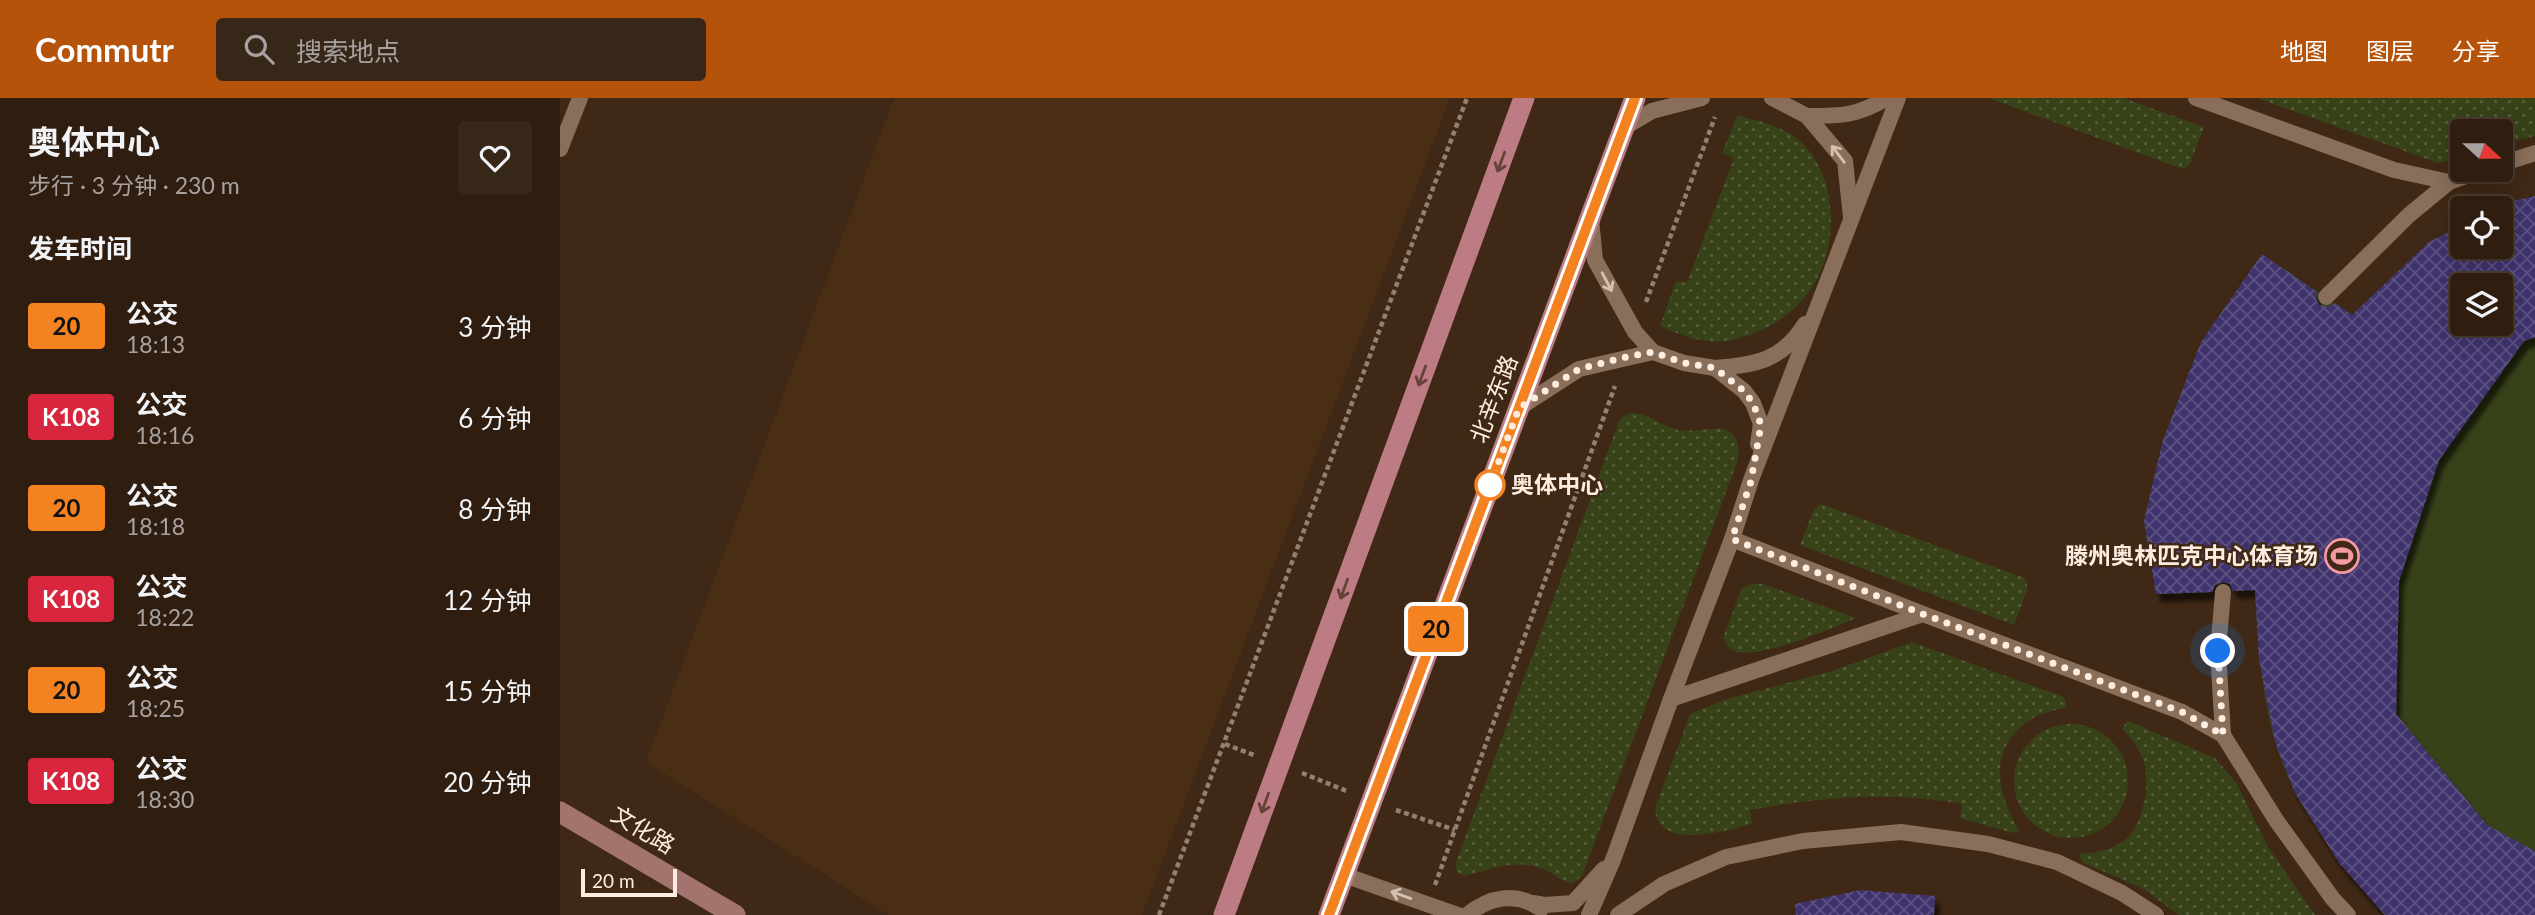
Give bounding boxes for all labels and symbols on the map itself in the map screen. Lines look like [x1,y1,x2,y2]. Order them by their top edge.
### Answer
north arrow [2450,119,2513,182]
one-way arrow [1831,145,1846,164]
one-way arrow [1493,151,1506,173]
one-way arrow [1601,271,1614,292]
street label: 北辛东路 [1464,351,1523,447]
one-way arrow [1415,364,1427,386]
marker: 奥体中心 [1475,470,1505,500]
place label: 奥体中心 [1511,470,1603,498]
sports icon: 滕州奥林匹克中心体育场 [2323,537,2361,575]
place label: 滕州奥林匹克中心体育场 [2065,541,2318,569]
one-way arrow [1337,578,1349,600]
line badge: 20 [1404,606,1468,652]
your location [2200,633,2235,668]
one-way arrow [1258,791,1271,813]
street label: 文化路 [607,799,680,859]
scale bar [581,866,677,898]
one-way arrow [1391,888,1413,900]

